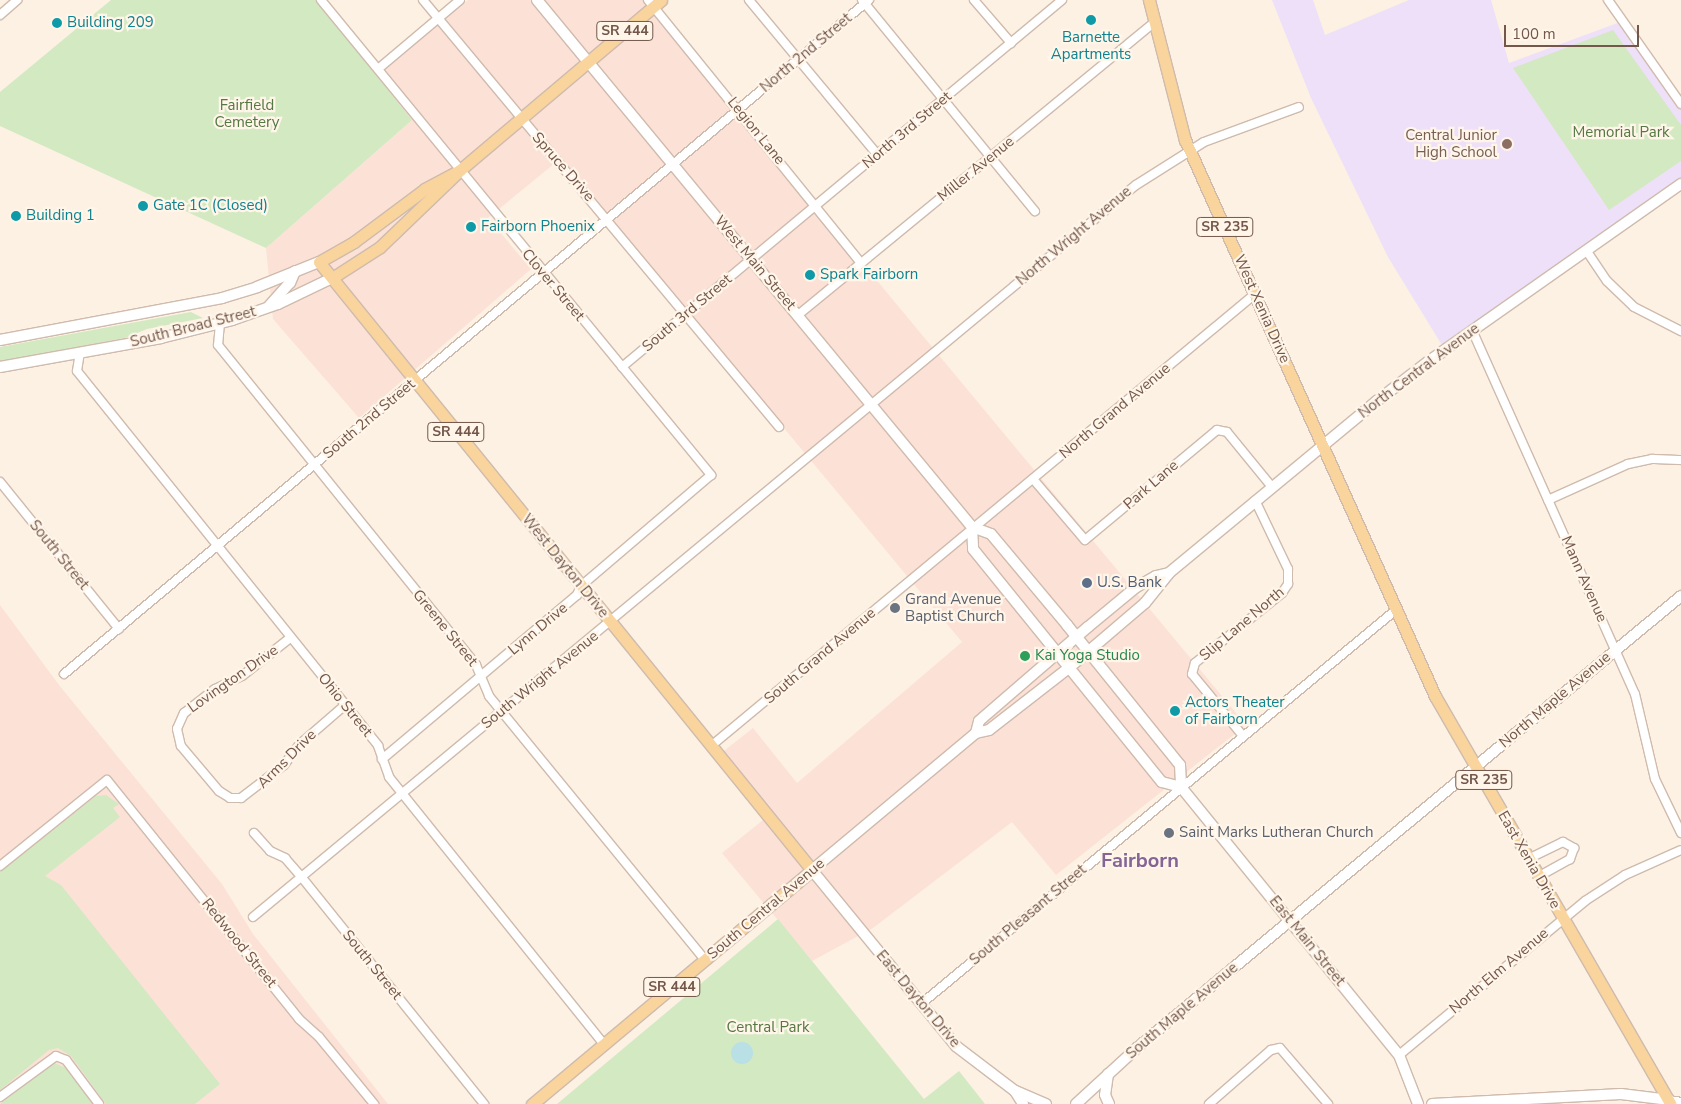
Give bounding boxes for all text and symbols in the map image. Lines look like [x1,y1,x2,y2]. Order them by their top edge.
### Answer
street label: North 2nd Street [757,10,855,96]
place label: Building 209 [67,14,154,32]
marker: Barnette Apartments [1085,14,1097,26]
scale bar [1506,15,1641,47]
marker: Building 209 [51,17,63,29]
road number: SR 444 [596,20,654,42]
text: 100 m [1512,24,1556,44]
place label: Barnette Apartments [1051,28,1131,63]
street label: North 3rd Street [859,88,955,172]
street label: Legion Lane [723,94,789,168]
park label: Fairfield Cemetery [214,96,280,131]
park label: Memorial Park [1572,124,1670,142]
place label: Central Junior High School [1405,126,1497,161]
street label: Spruce Drive [528,129,598,205]
street label: Miller Avenue [934,133,1018,205]
marker: Central Junior High School [1501,138,1513,150]
street label: North Wright Avenue [1013,183,1135,289]
place label: Gate 1C (Closed) [153,197,268,215]
marker: Gate 1C (Closed) [137,200,149,212]
place label: Building 1 [26,207,95,225]
marker: Building 1 [10,210,22,222]
street label: West Main Street [710,212,800,314]
road number: SR 235 [1196,216,1254,238]
place label: Fairborn Phoenix [481,218,595,236]
marker: Fairborn Phoenix [465,221,477,233]
street label: Clover Street [518,245,588,325]
street label: West Xenia Drive [1230,252,1294,366]
place label: Spark Fairborn [820,266,918,284]
marker: Spark Fairborn [804,269,816,281]
street label: South 3rd Street [639,270,735,356]
street label: South Broad Street [128,303,258,351]
street label: North Central Avenue [1355,320,1483,422]
street label: North Grand Avenue [1056,359,1174,463]
street label: South 2nd Street [319,375,419,463]
road number: SR 444 [427,421,485,444]
street label: Park Lane [1120,456,1182,514]
street label: West Dayton Drive [518,511,612,621]
street label: South Street [25,516,93,594]
street label: Mann Avenue [1557,533,1611,625]
place label: U.S. Bank [1097,574,1162,592]
marker: U.S. Bank [1081,577,1093,589]
street label: Slip Lane North [1196,583,1288,665]
street label: Greene Street [409,586,481,670]
place label: Grand Avenue Baptist Church [905,590,1005,625]
street label: Lynn Drive [505,599,571,659]
marker: Grand Avenue Baptist Church [889,602,901,614]
street label: South Grand Avenue [761,604,879,708]
street label: South Wright Avenue [478,627,602,733]
street label: Lovington Drive [184,641,282,717]
place label: Kai Yoga Studio [1035,647,1140,665]
street label: North Maple Avenue [1496,648,1614,752]
marker: Kai Yoga Studio [1019,650,1031,662]
street label: Ohio Street [314,670,376,740]
place label: Actors Theater of Fairborn [1185,693,1285,728]
marker: Actors Theater of Fairborn [1169,705,1181,717]
street label: Arms Drive [254,726,320,792]
road number: SR 235 [1455,768,1513,792]
street label: East Xenia Drive [1494,808,1564,912]
place label: Saint Marks Lutheran Church [1179,824,1373,842]
marker: Saint Marks Lutheran Church [1163,827,1175,839]
district label: Fairborn [1101,848,1179,872]
street label: South Central Avenue [704,855,828,963]
street label: South Pleasant Street [966,861,1090,969]
street label: East Main Street [1265,892,1349,990]
street label: Redwood Street [198,895,280,991]
street label: North Elm Avenue [1446,924,1552,1018]
street label: South Street [338,926,406,1004]
street label: East Dayton Drive [872,947,964,1051]
street label: South Maple Avenue [1122,959,1242,1063]
road number: SR 444 [643,976,701,999]
park label: Central Park [727,1019,809,1037]

